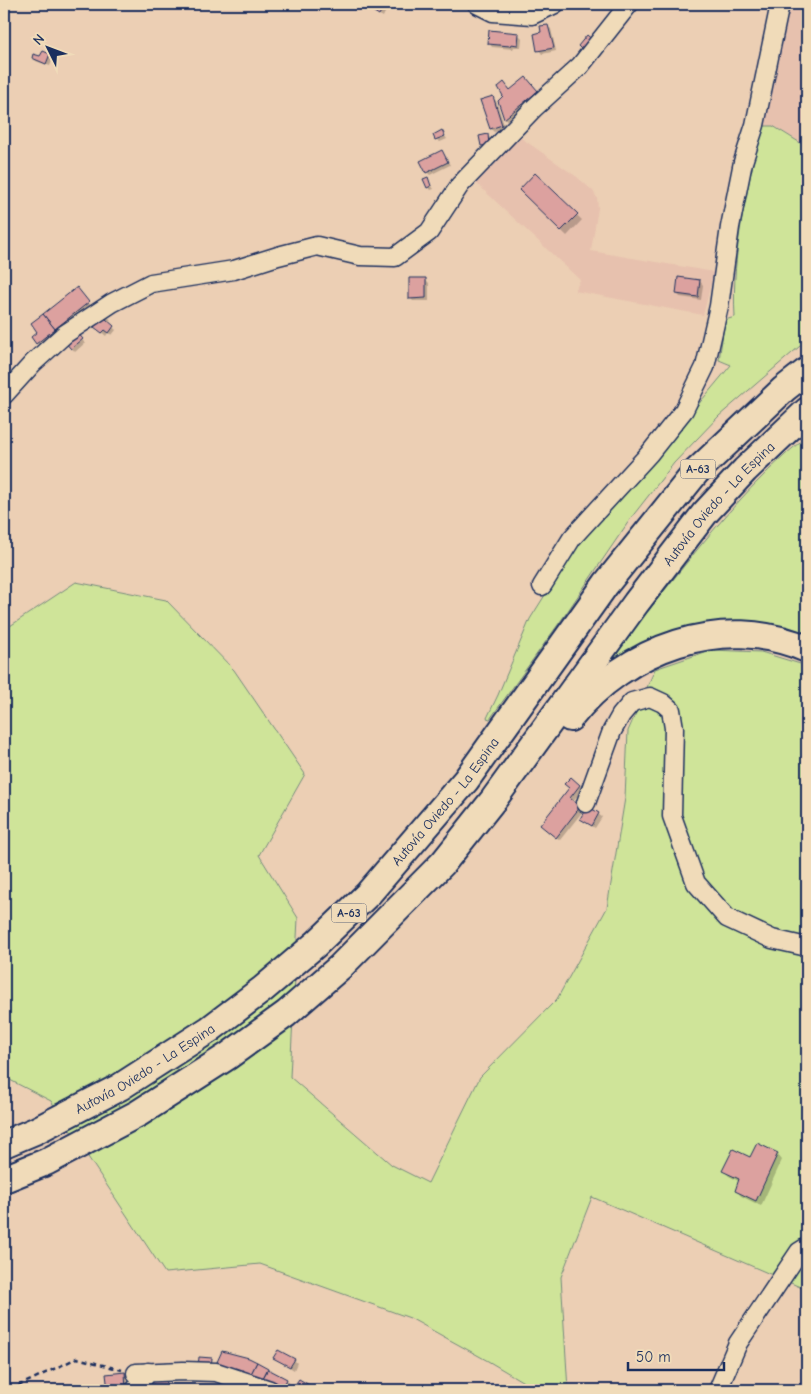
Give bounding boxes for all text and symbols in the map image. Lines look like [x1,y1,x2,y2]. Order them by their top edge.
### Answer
north arrow [22,22,72,72]
text: N [29,31,48,49]
street label: Autovía Oviedo - La Espina [659,438,778,569]
road number: A-63 [680,459,716,478]
street label: Autovía Oviedo - La Espina [388,734,502,869]
road number: A-63 [332,904,366,922]
street label: Autovía Oviedo - La Espina [72,1020,218,1117]
scale bar [628,1339,725,1371]
text: 50 m [636,1348,671,1366]

